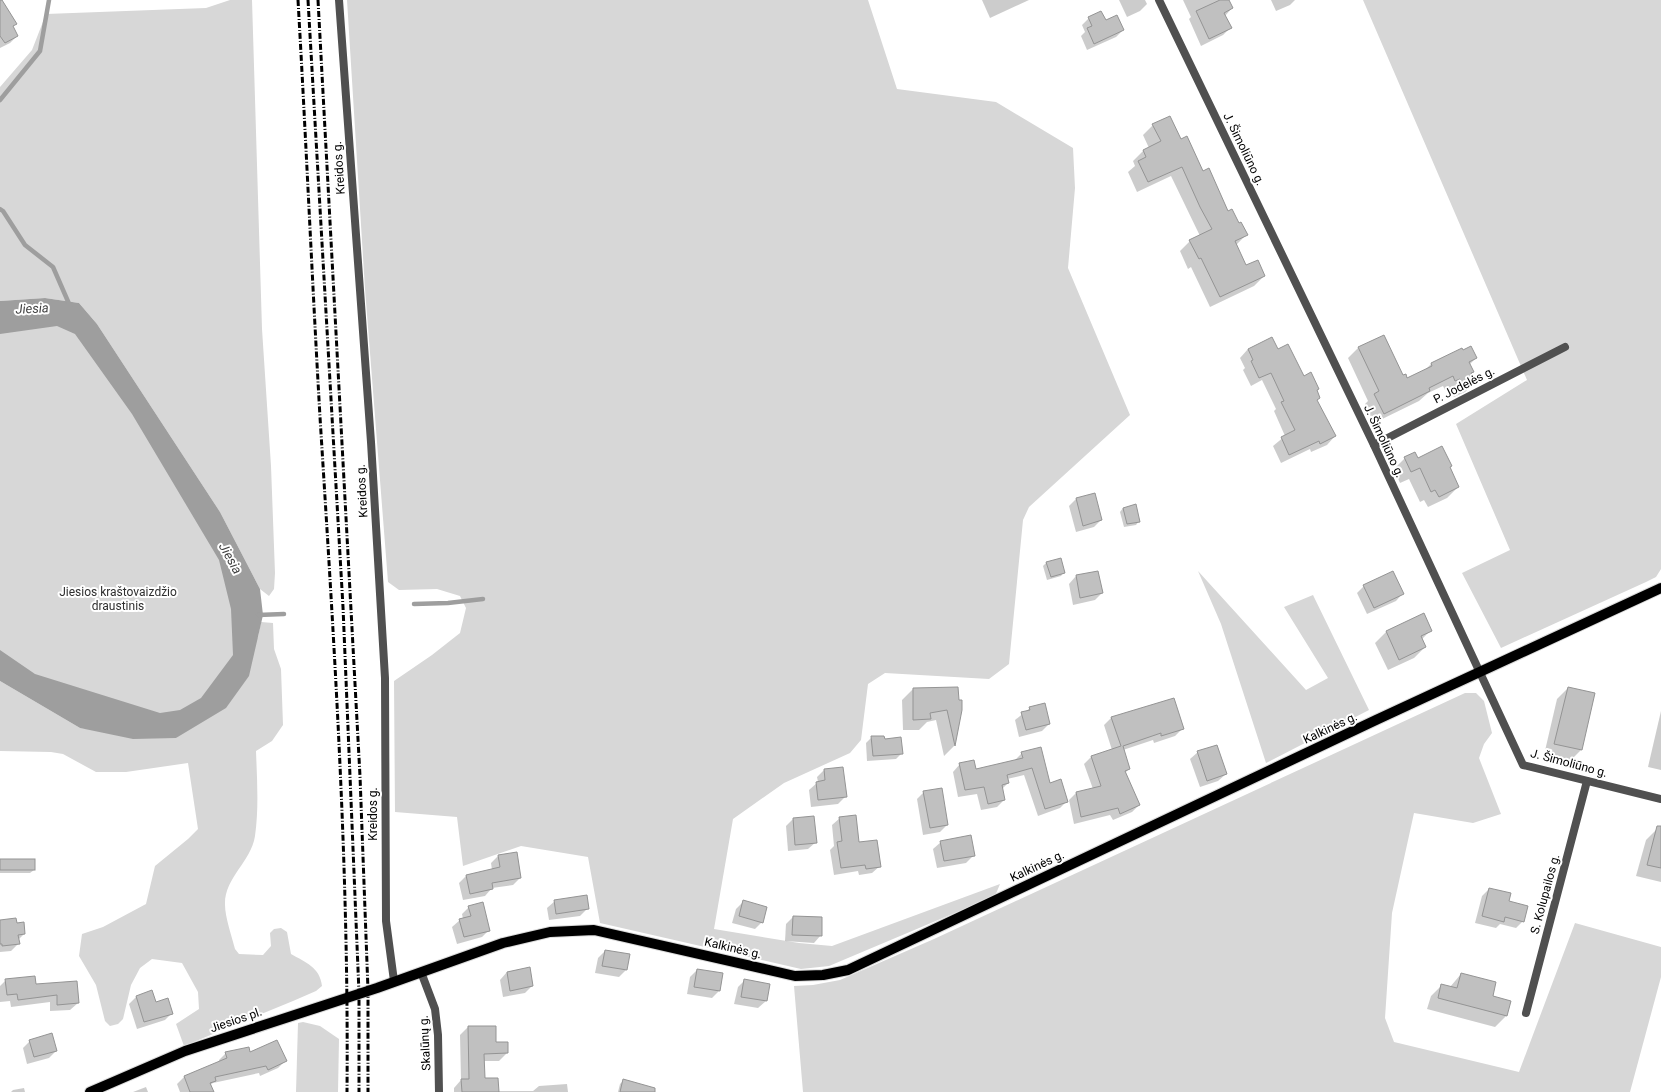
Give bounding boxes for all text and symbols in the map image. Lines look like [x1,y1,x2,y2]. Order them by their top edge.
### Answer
street label: J. Šimoliūno g. [1220,110,1269,188]
street label: Kreidos g. [330,141,348,195]
water label: Jiesia [15,300,49,317]
street label: P. Jodelės g. [1431,364,1497,406]
street label: J. Šimoliūno g. [1361,402,1408,480]
street label: Kreidos g. [354,464,370,518]
water label: Jiesia [216,540,245,576]
park label: Jiesios kraštovaizdžio draustinis [59,585,177,613]
street label: Kalkinės g. [1301,709,1359,747]
street label: J. Šimoliūno g. [1529,745,1609,780]
street label: Kreidos g. [366,787,380,841]
street label: Kalkinės g. [1008,847,1066,885]
street label: S. Kolupailos g. [1528,853,1562,935]
street label: Kalkinės g. [703,935,763,961]
street label: Jiesios pl. [208,1005,264,1035]
street label: Skalūnų g. [417,1015,433,1071]

